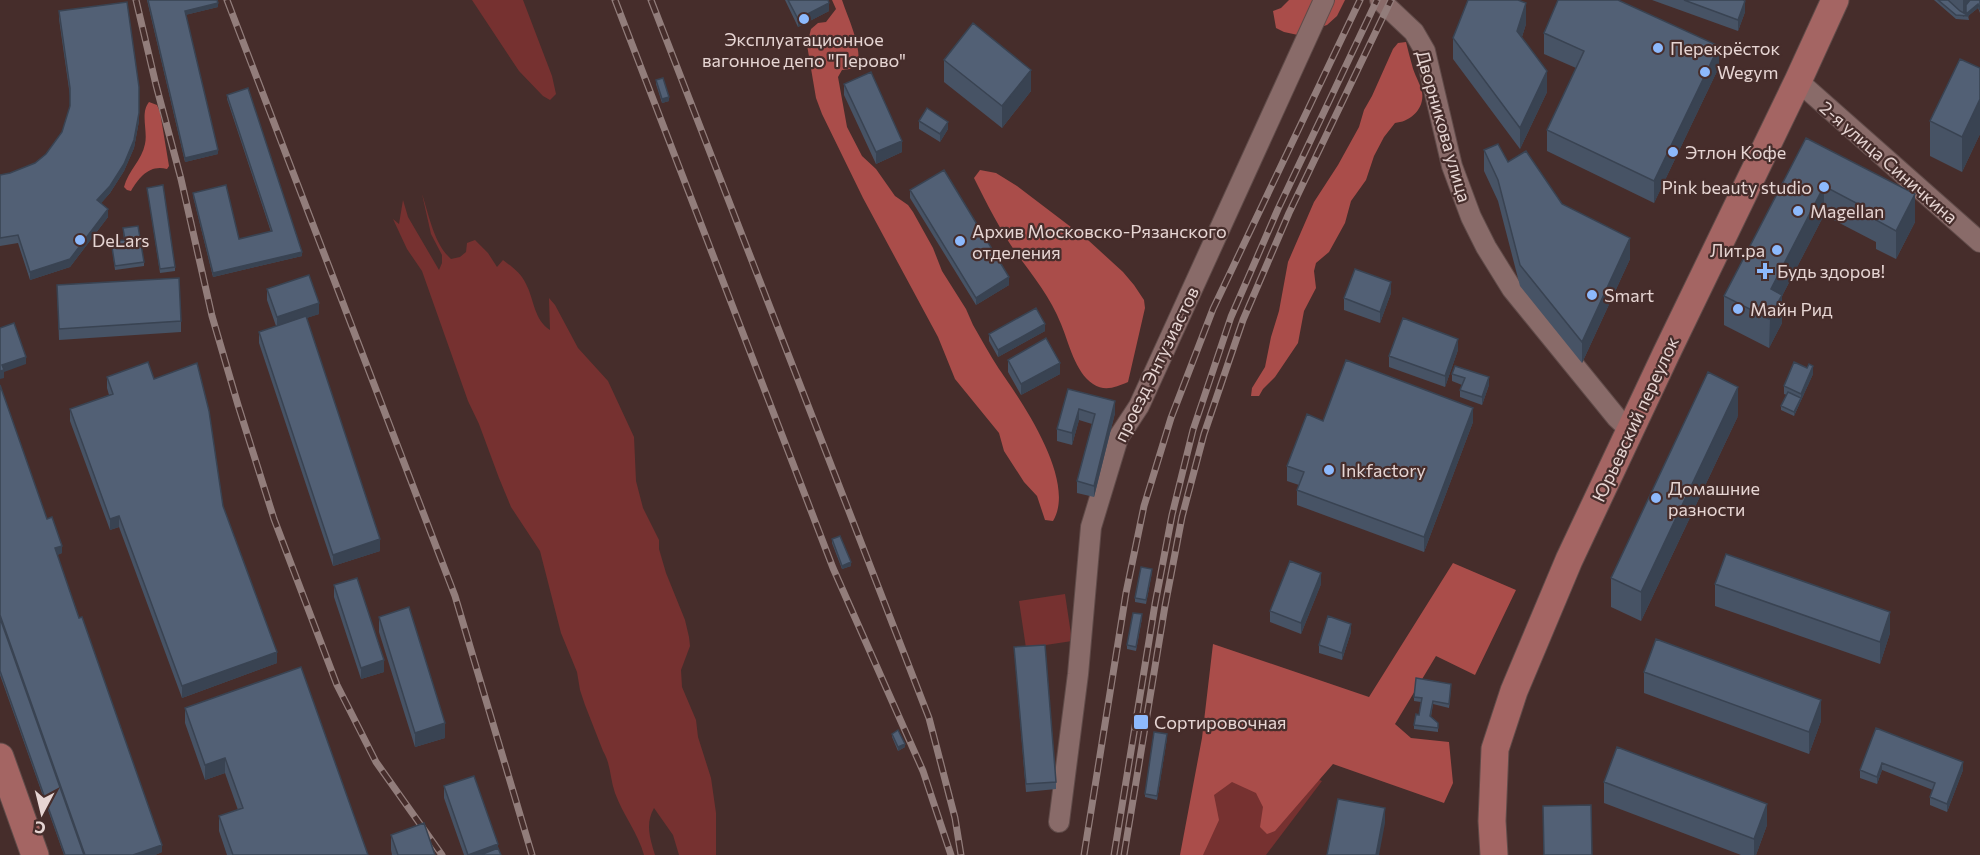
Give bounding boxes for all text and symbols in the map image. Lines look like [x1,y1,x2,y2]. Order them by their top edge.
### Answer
marker: Эксплуатационное вагонное депо "Перово" [797,12,811,26]
place label: Эксплуатационное вагонное депо "Перово" [702,28,906,71]
place label: Перекрёсток [1670,37,1781,59]
marker: Перекрёсток [1651,41,1665,55]
street label: Дворникова улица [1412,47,1476,205]
place label: Wegym [1717,61,1778,83]
marker: Wegym [1698,65,1712,79]
street label: 2-я улица Синичкина [1816,96,1962,228]
place label: Этлон Кофе [1685,141,1786,163]
marker: Этлон Кофе [1666,145,1680,159]
place label: Pink beauty studio [1661,176,1812,198]
marker: Pink beauty studio [1817,180,1831,194]
place label: Magellan [1810,200,1884,222]
marker: Magellan [1791,204,1805,218]
place label: Архив Московско-Рязанского отделения [972,220,1227,263]
place label: DeLars [92,229,150,251]
marker: DeLars [73,233,87,247]
marker: Архив Московско-Рязанского отделения [953,234,967,248]
place label: Лит.ра [1710,239,1765,261]
marker: Лит.ра [1770,243,1784,257]
place label: Будь здоров! [1777,260,1885,282]
marker: Будь здоров! [1758,264,1772,278]
street label: проезд Энтузиастов [1109,283,1203,445]
place label: Smart [1604,284,1654,306]
marker: Smart [1585,288,1599,302]
place label: Майн Рид [1750,298,1833,320]
marker: Майн Рид [1731,302,1745,316]
street label: Юрьевский переулок [1587,332,1683,505]
place label: Inkfactory [1341,459,1426,481]
marker: Inkfactory [1322,463,1336,477]
place label: Домашние разности [1668,477,1760,520]
marker: Домашние разности [1649,491,1663,505]
place label: Сортировочная [1154,711,1286,733]
marker: Сортировочная [1132,713,1150,731]
north arrow [12,783,72,843]
text: С [33,818,47,838]

